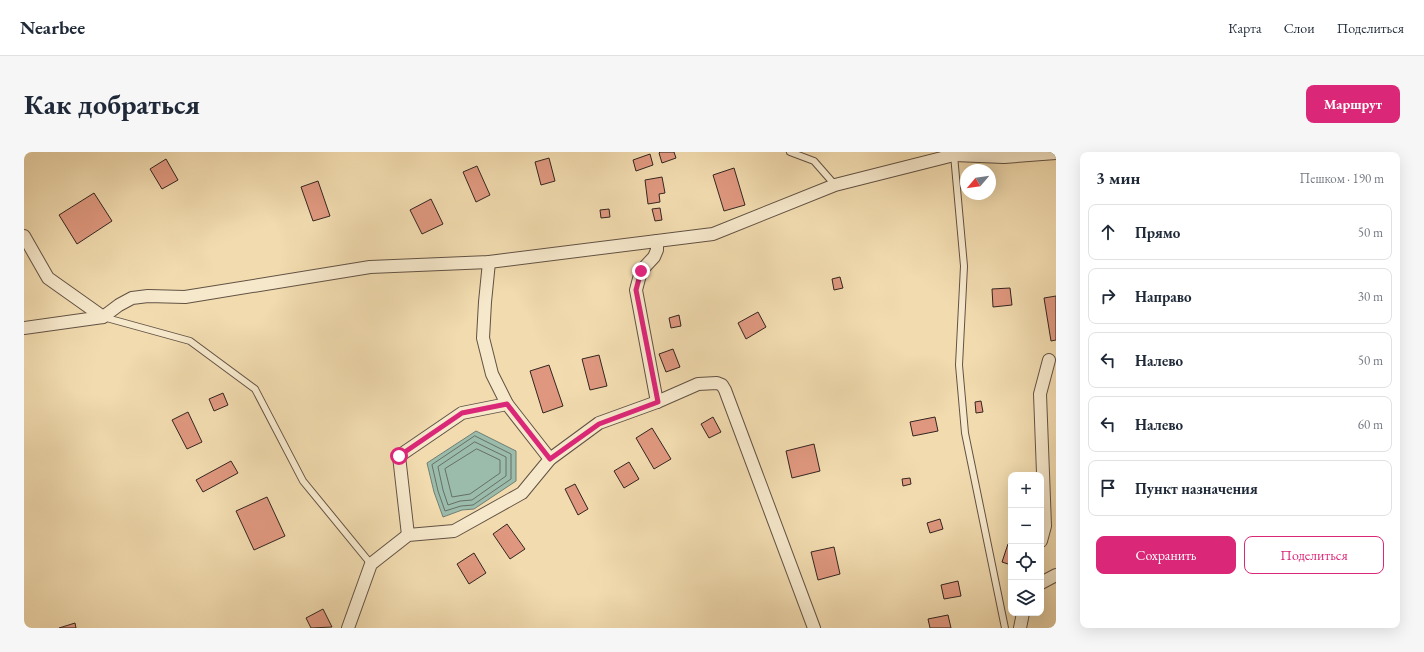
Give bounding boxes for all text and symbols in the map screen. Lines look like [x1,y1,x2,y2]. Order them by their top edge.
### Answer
text: Nearbee [20,15,85,40]
text: Карта [1228,19,1262,37]
text: Слои [1284,19,1315,37]
text: Поделиться [1337,19,1404,37]
button: Маршрут [1306,85,1400,123]
text: Как добраться [24,86,200,122]
north arrow [960,164,996,200]
text: 3 мин [1096,167,1140,189]
text: Пешком · 190 m [1300,170,1384,187]
icon: ahead [1097,221,1119,243]
text: Прямо [1135,223,1180,242]
text: 50 m [1358,224,1383,241]
route end [632,262,650,280]
icon: right [1097,285,1119,307]
text: Направо [1135,287,1192,306]
text: 30 m [1358,288,1383,305]
icon: left [1097,349,1119,371]
text: Налево [1135,351,1183,370]
text: 50 m [1358,352,1383,369]
icon: left [1097,413,1119,435]
text: Налево [1135,415,1183,434]
text: 60 m [1358,416,1383,433]
route start [390,447,408,465]
map controls [1008,472,1044,616]
button: + [1008,472,1044,508]
icon: arrive [1097,477,1119,499]
text: Пункт назначения [1135,479,1258,498]
button: − [1008,508,1044,544]
button: Сохранить [1096,536,1236,574]
button: Поделиться [1244,536,1384,574]
button: locate [1008,544,1044,580]
button: layers [1008,580,1044,616]

